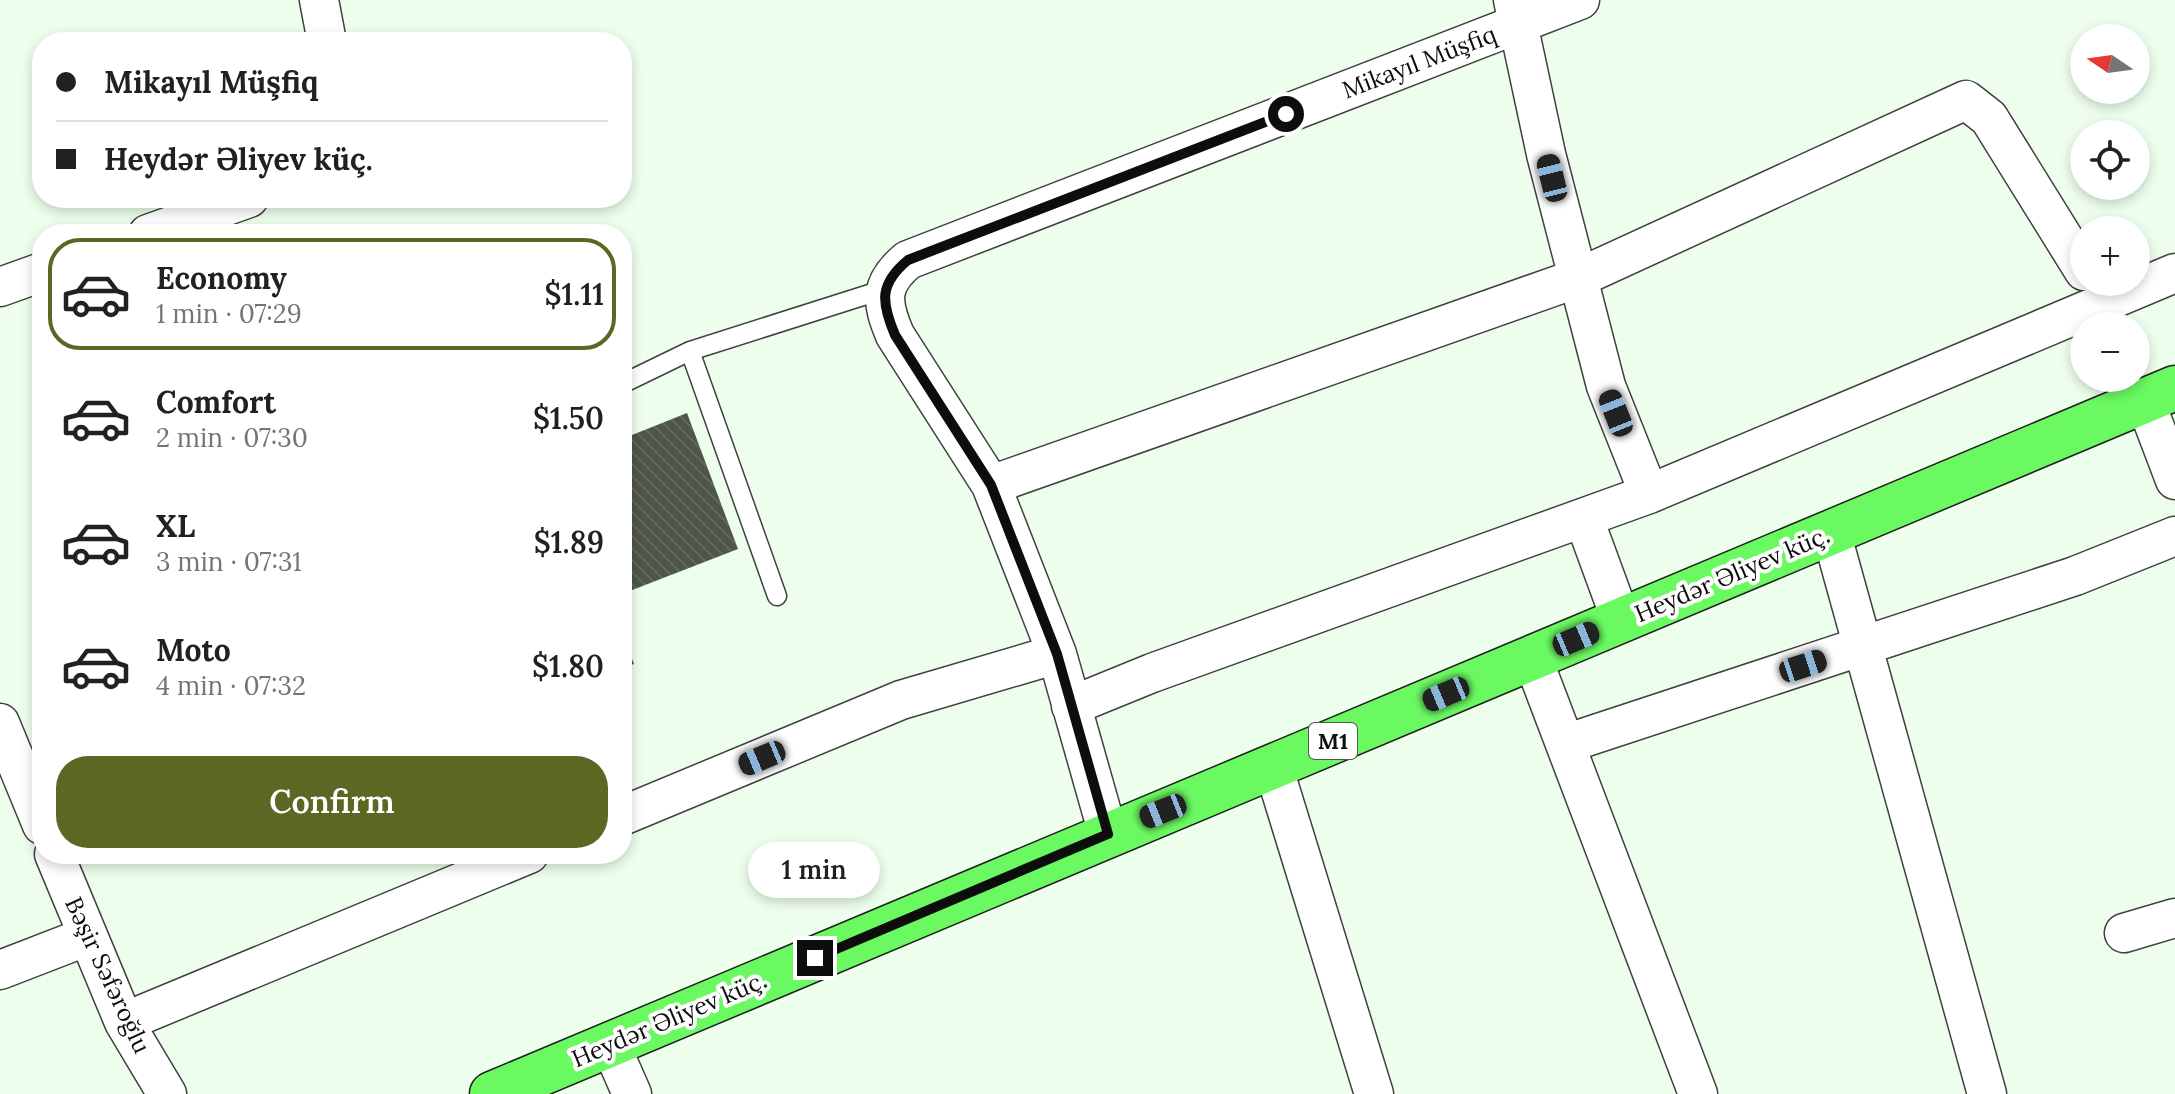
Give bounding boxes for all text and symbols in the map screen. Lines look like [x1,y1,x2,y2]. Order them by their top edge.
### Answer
street label: Mikayıl Müşfiq [1338,18,1500,106]
north arrow [2070,24,2150,104]
map controls [2070,24,2150,392]
text: Mikayıl Müşfiq [104,63,318,101]
route start [1268,96,1304,132]
button: locate [2070,120,2150,200]
text: Heydər Əliyev küç. [104,140,373,178]
car [1535,152,1569,204]
button: + [2070,216,2150,296]
icon: car [60,258,132,330]
text: Economy [156,259,287,297]
text: $1.11 [545,275,604,313]
text: 1 min · 07:29 [156,297,302,330]
button: − [2070,312,2150,392]
icon: car [60,382,132,454]
text: Comfort [156,383,276,421]
car [1596,386,1636,440]
text: $1.50 [533,399,604,437]
text: 2 min · 07:30 [156,421,308,454]
icon: car [60,506,132,578]
text: XL [156,507,195,545]
street label: Heydər Əliyev küç. [1630,519,1834,629]
text: $1.89 [534,523,604,561]
text: 3 min · 07:31 [156,545,302,578]
car [1549,619,1603,659]
icon: car [60,630,132,702]
text: Moto [156,631,231,669]
text: $1.80 [532,647,604,685]
car [1776,647,1830,685]
text: 4 min · 07:32 [156,669,306,702]
car [1419,674,1473,714]
road number: M1 [1309,723,1357,759]
car [735,738,789,778]
button: Confirm [56,756,608,848]
car [1136,791,1190,831]
callout: 1 min [749,842,881,898]
text: 1 min [781,853,847,886]
street label: Bəşir Səfəroğlu [58,892,158,1058]
route end [797,940,833,976]
street label: Heydər Əliyev küç. [567,964,771,1074]

